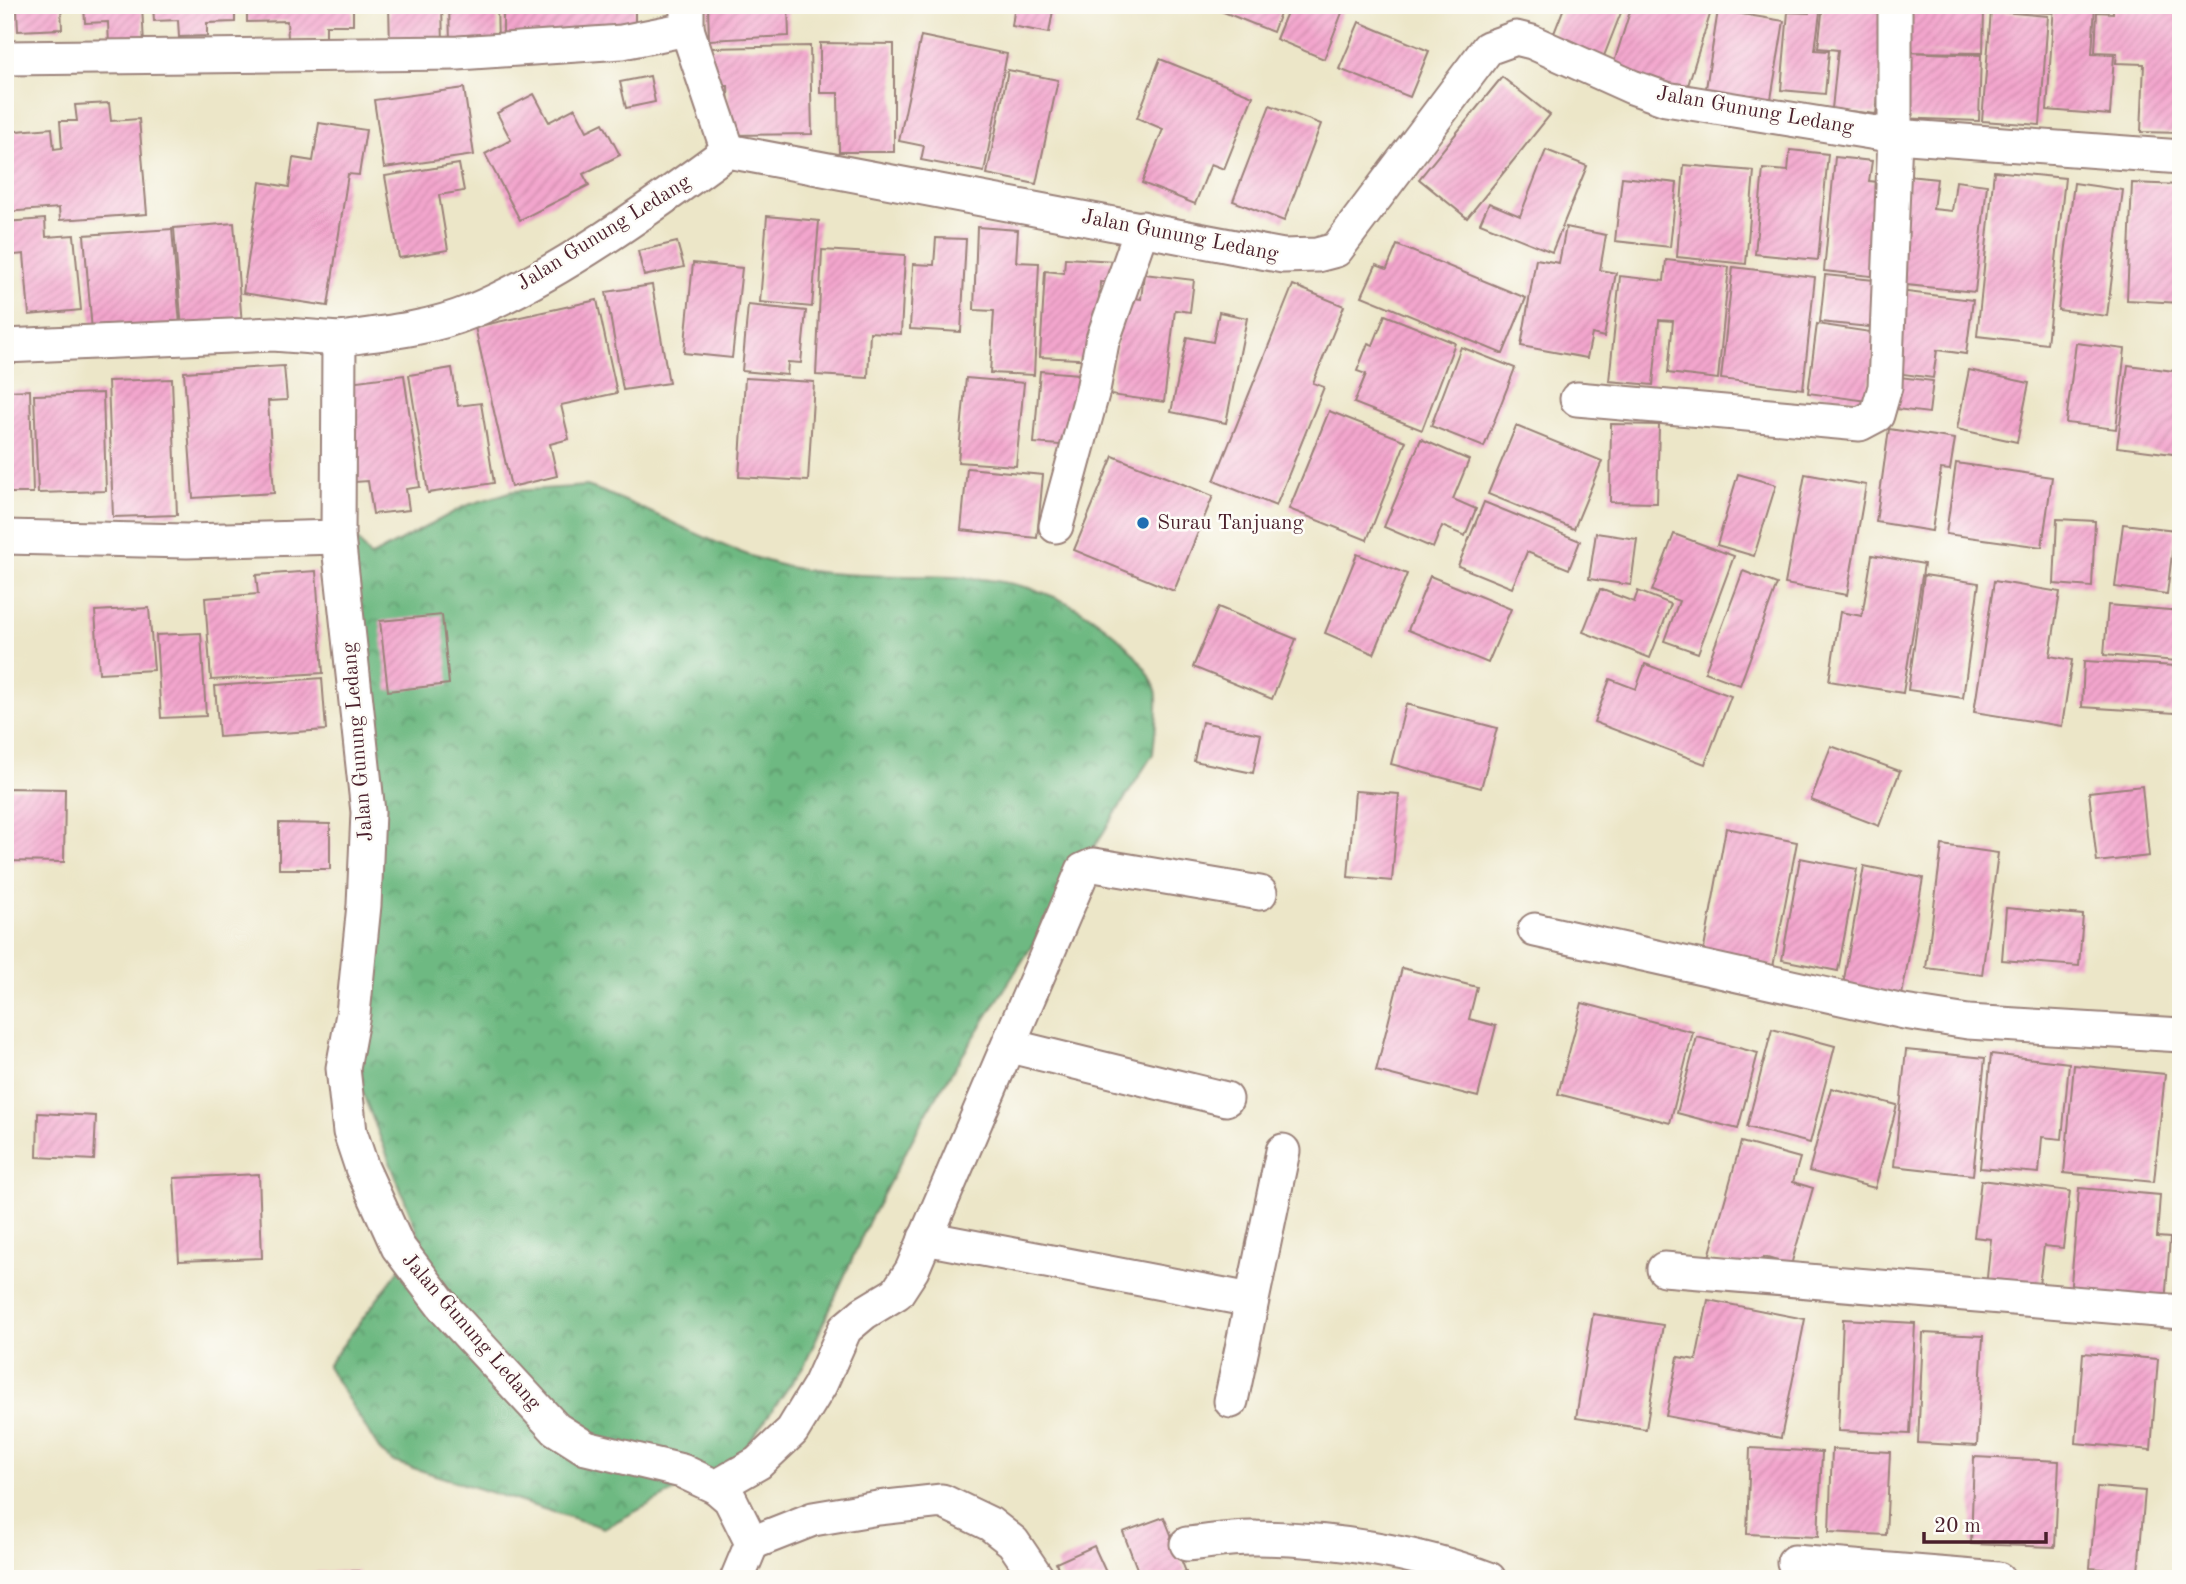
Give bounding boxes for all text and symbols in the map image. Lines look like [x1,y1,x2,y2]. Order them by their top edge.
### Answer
street label: Jalan Gunung Ledang [1655,83,1856,139]
street label: Jalan Gunung Ledang [514,171,695,295]
street label: Jalan Gunung Ledang [1080,207,1281,266]
place label: Surau Tanjuang [1157,513,1305,534]
marker: Surau Tanjuang [1135,515,1151,531]
street label: Jalan Gunung Ledang [339,641,377,843]
street label: Jalan Gunung Ledang [397,1250,545,1415]
scale bar [1924,1500,2046,1544]
text: 20 m [1934,1516,1981,1537]

